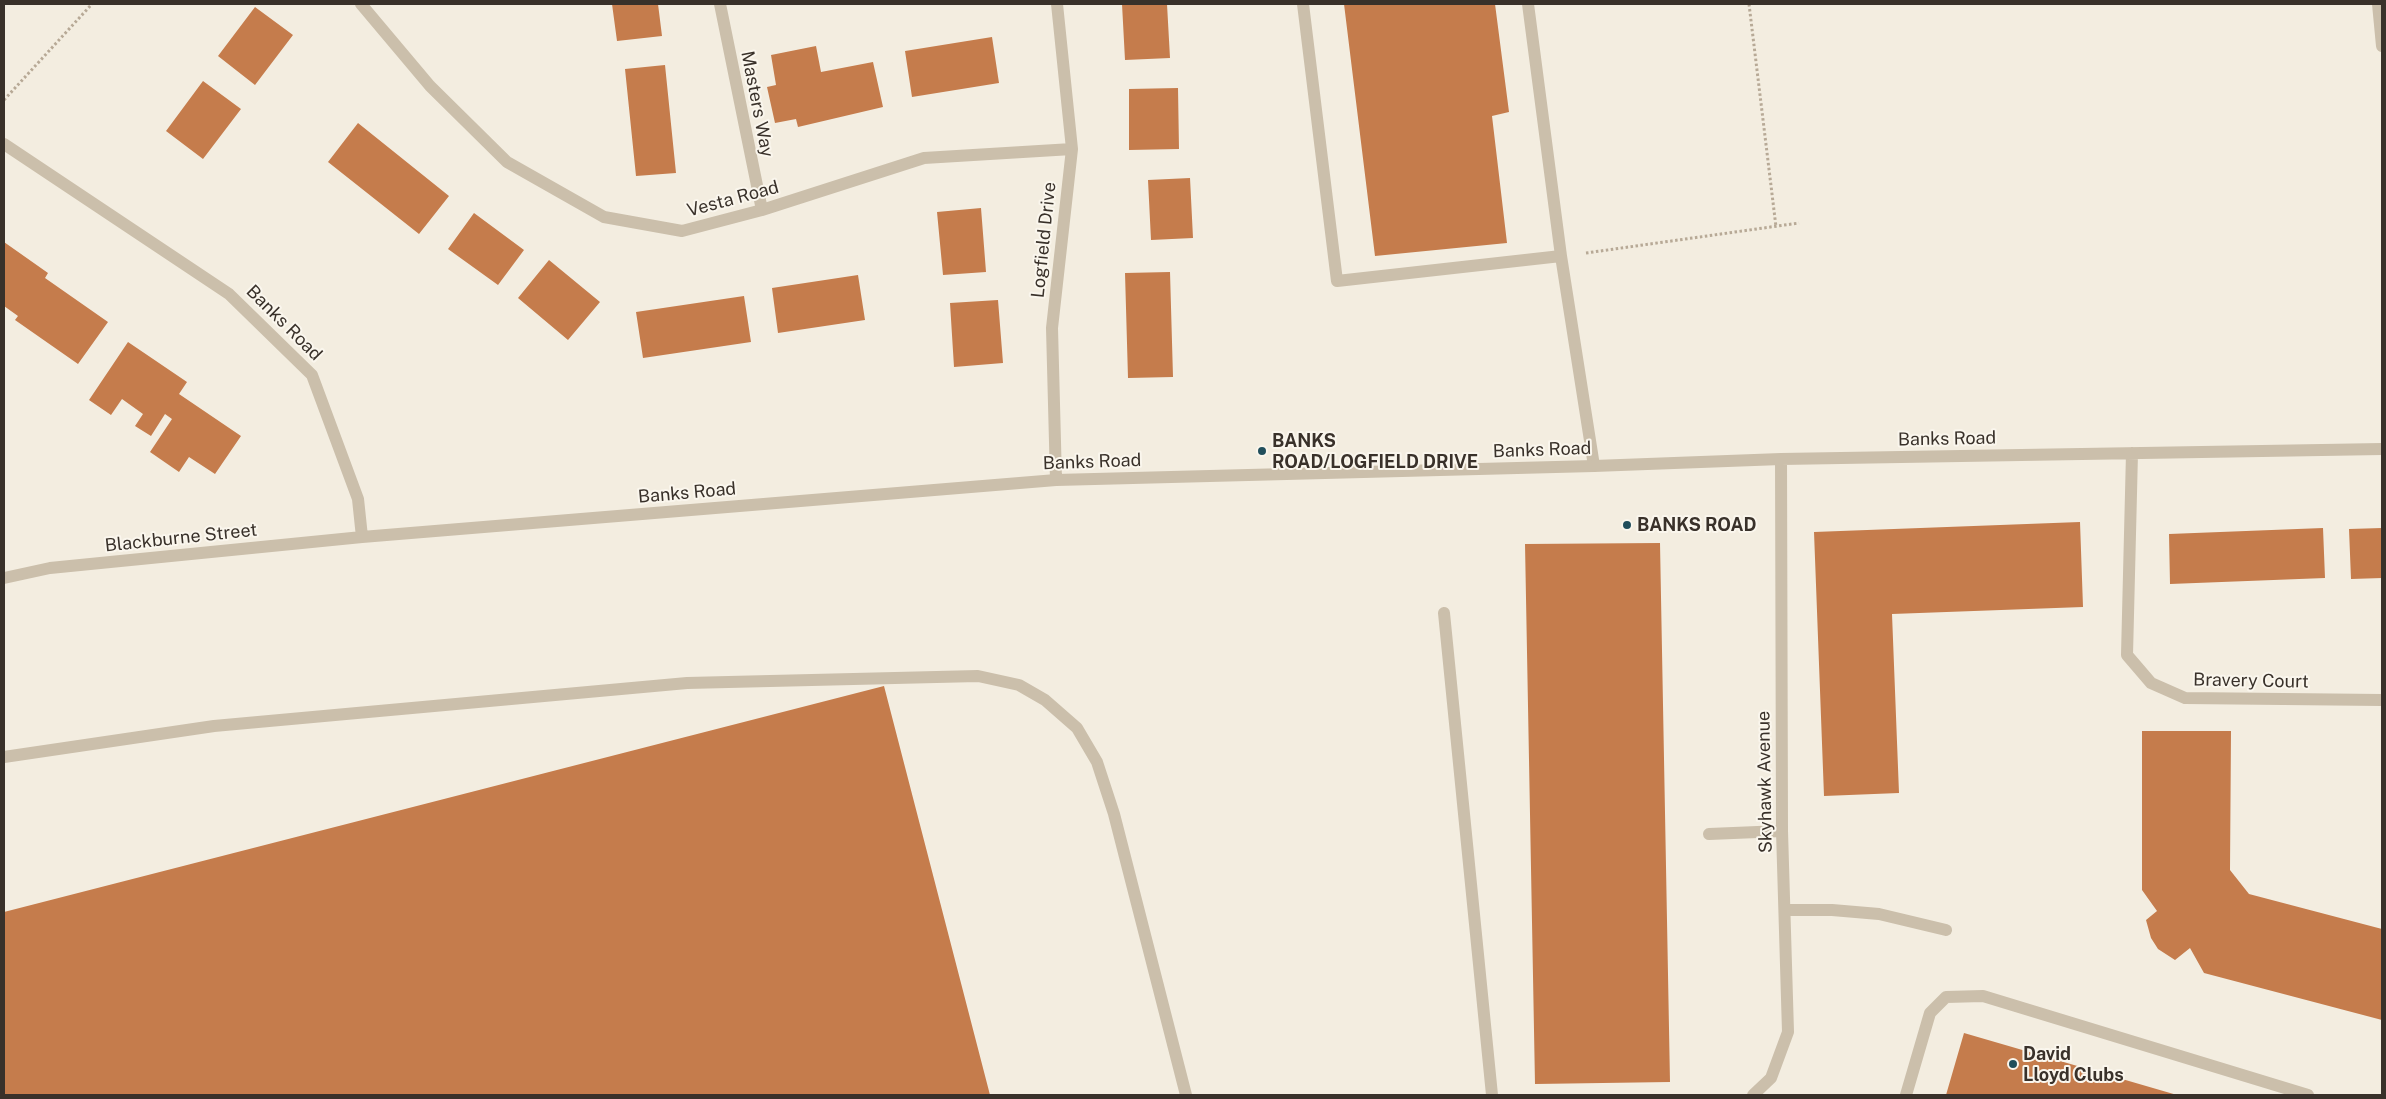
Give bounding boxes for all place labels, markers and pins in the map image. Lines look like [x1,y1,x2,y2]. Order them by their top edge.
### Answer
place label: BANKS ROAD/LOGFIELD DRIVE [1272,430,1478,472]
marker: BANKS ROAD/LOGFIELD DRIVE [1256,445,1268,457]
place label: BANKS ROAD [1637,514,1756,536]
marker: BANKS ROAD [1621,519,1633,531]
place label: David Lloyd Clubs [2023,1043,2124,1086]
marker: David Lloyd Clubs [2007,1058,2019,1070]

